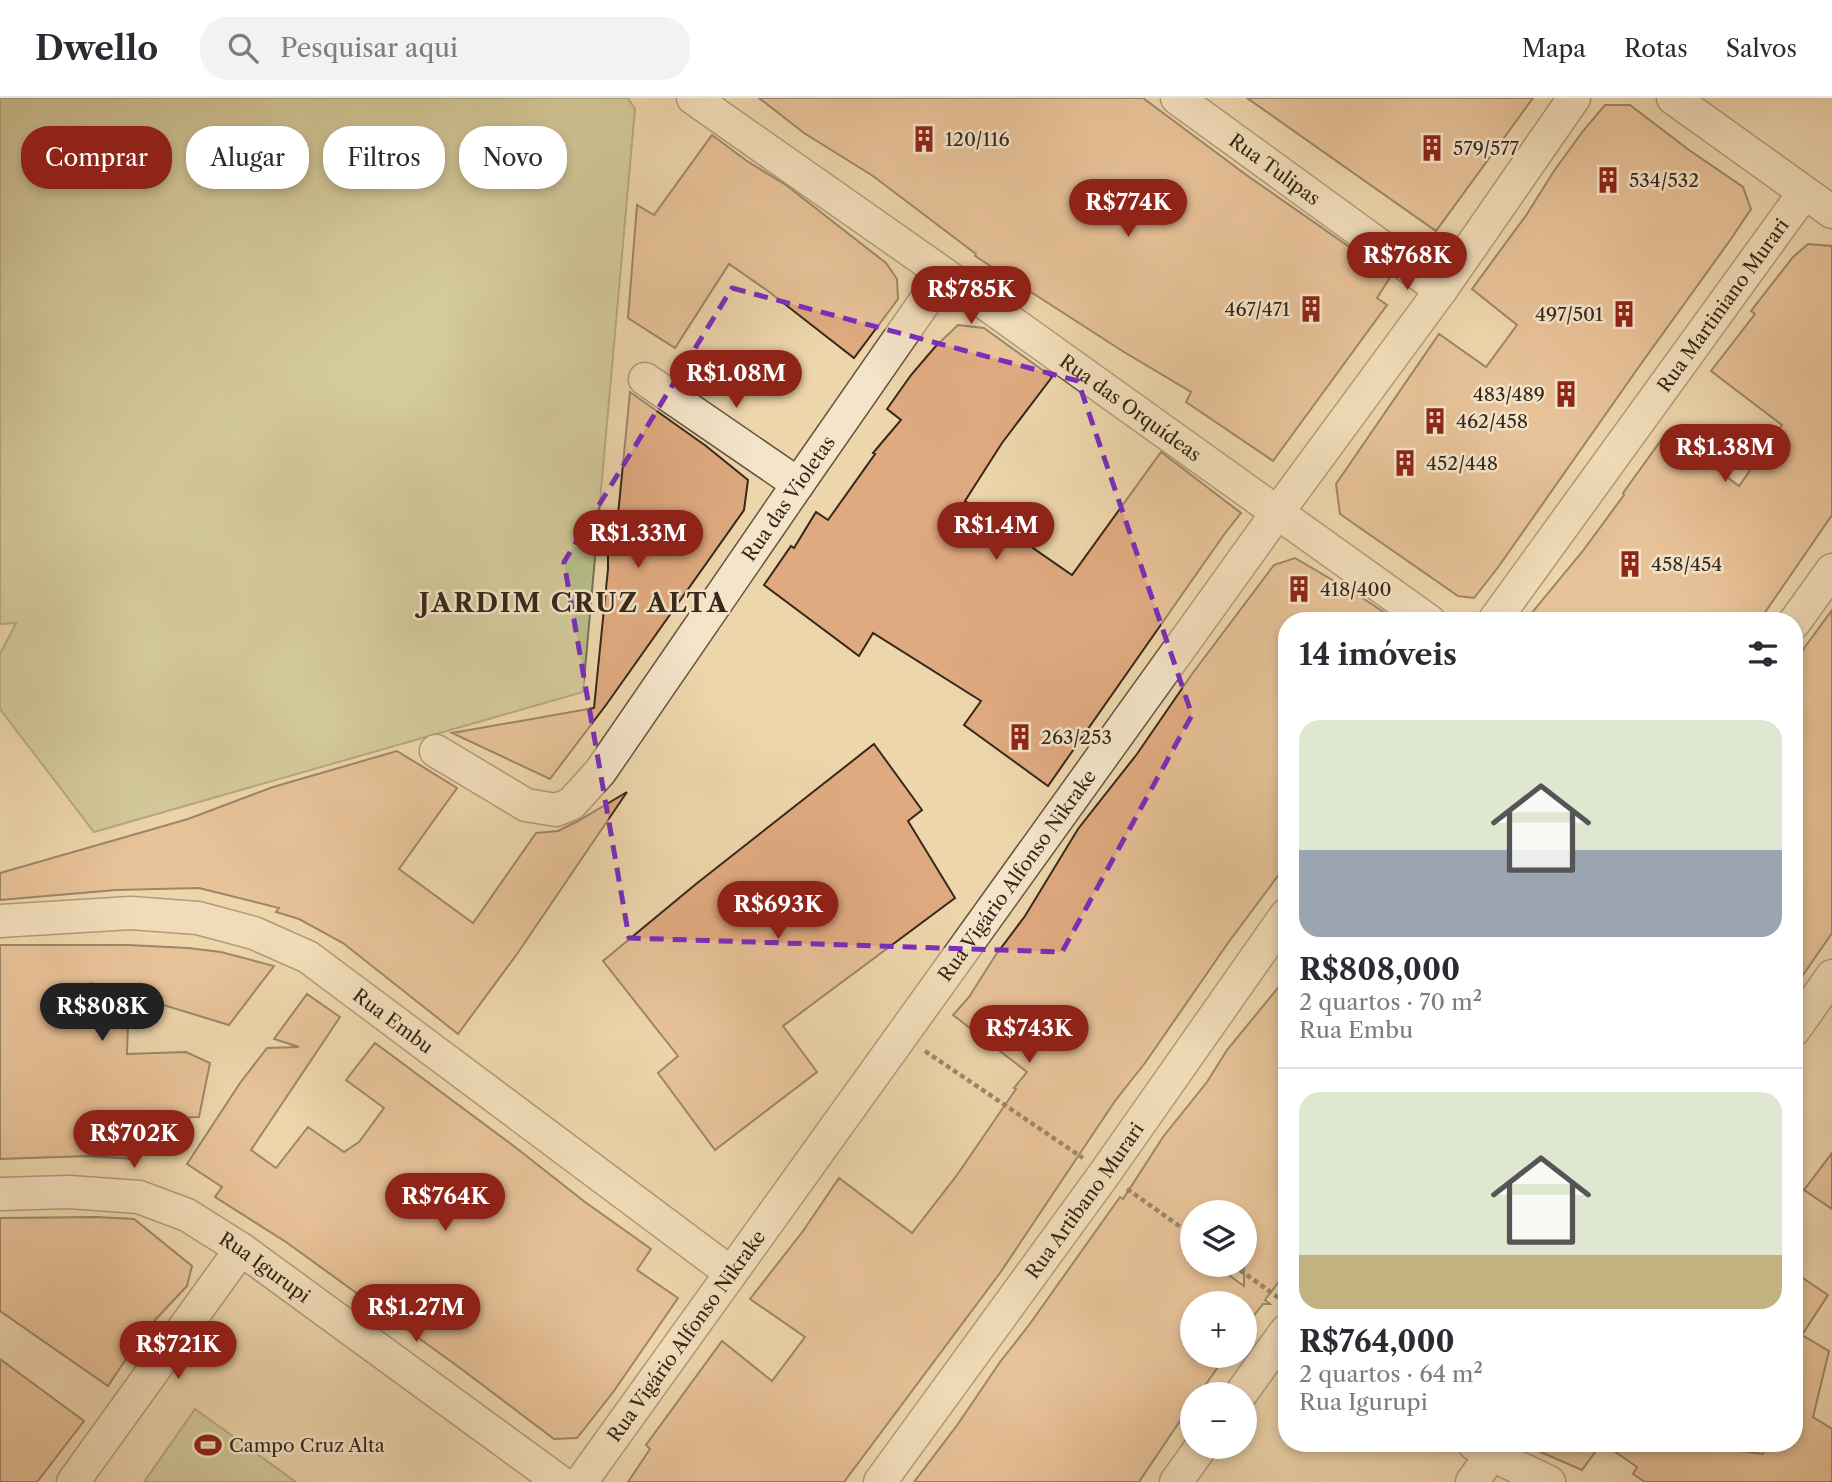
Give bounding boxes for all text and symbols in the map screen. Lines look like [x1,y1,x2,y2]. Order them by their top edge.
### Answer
search box [200,17,690,80]
text: Dwello [35,28,158,69]
icon: search [224,29,262,67]
text: Pesquisar aqui [280,32,458,64]
text: Mapa [1522,34,1586,63]
text: Rotas [1624,34,1688,63]
text: Salvos [1726,34,1797,63]
building icon: 120/116 [909,124,939,154]
chip: Comprar [21,126,172,189]
chip: Alugar [186,126,309,189]
chip: Filtros [323,126,445,189]
chip: Novo [459,126,567,189]
place label: 120/116 [945,128,1010,151]
street label: Rua Tulipas [1225,129,1324,210]
building icon: 579/577 [1417,133,1447,163]
place label: 579/577 [1453,137,1520,160]
building icon: 534/532 [1593,165,1623,195]
place label: 534/532 [1629,169,1699,192]
pin: R$774K [1071,180,1185,239]
text: R$774K [1085,188,1171,216]
street label: Rua Martiniano Murari [1653,214,1794,397]
pin: R$768K [1350,232,1464,292]
text: R$768K [1363,241,1451,269]
pin: R$785K [914,266,1028,326]
text: R$785K [927,275,1015,303]
building icon: 467/471 [1296,294,1326,324]
place label: 467/471 [1225,298,1290,321]
building icon: 497/501 [1609,299,1639,329]
place label: 497/501 [1535,303,1603,326]
pin: R$1.08M [671,350,801,410]
street label: Rua das Orquídeas [1055,350,1206,466]
text: R$1.08M [686,359,786,387]
building icon: 483/489 [1551,379,1581,409]
place label: 483/489 [1473,383,1545,406]
building icon: 462/458 [1420,406,1450,436]
place label: 462/458 [1456,410,1528,433]
pin: R$1.38M [1660,424,1790,484]
street label: Rua das Violetas [737,431,840,566]
text: R$1.38M [1676,433,1774,461]
building icon: 452/448 [1390,448,1420,478]
place label: 452/448 [1426,452,1498,475]
pin: R$1.4M [939,503,1053,562]
pin: R$1.33M [573,510,703,570]
text: R$1.4M [953,511,1039,539]
text: R$1.33M [589,519,687,547]
building icon: 458/454 [1615,549,1645,579]
place label: 458/454 [1651,553,1722,576]
building icon: 418/400 [1284,574,1314,604]
place label: 418/400 [1320,578,1392,601]
district label: JARDIM CRUZ ALTA [415,587,729,619]
icon: filters [1744,635,1782,673]
text: 14 imóveis [1299,636,1457,673]
building icon: 263/253 [1005,722,1035,752]
place label: 263/253 [1041,726,1112,749]
street label: Rua Vigário Alfonso Nikrake [933,765,1101,986]
icon: home [1478,765,1604,891]
pin: R$693K [721,882,835,941]
text: R$693K [733,890,823,918]
text: R$808,000 [1299,951,1460,988]
pin: R$808K [45,984,159,1043]
street label: Rua Embu [348,984,438,1059]
text: 2 quartos · 70 m² [1299,988,1482,1016]
text: R$808K [56,992,148,1020]
pin: R$743K [972,1006,1086,1065]
text: R$743K [986,1014,1072,1042]
text: Rua Embu [1299,1016,1413,1044]
pin: R$702K [77,1110,191,1170]
street label: Rua Artibano Murari [1021,1118,1149,1283]
text: R$702K [89,1119,179,1147]
icon: home [1478,1137,1604,1263]
pin: R$764K [388,1174,502,1233]
text: R$764K [401,1182,489,1210]
map controls [1180,1200,1257,1459]
button: layers [1180,1200,1257,1277]
street label: Rua Vigário Alfonso Nikrake [603,1226,770,1446]
street label: Rua Igurupi [215,1227,315,1308]
pin: R$1.27M [351,1284,481,1344]
button: + [1180,1291,1257,1368]
text: R$1.27M [367,1293,465,1321]
pin: R$721K [121,1322,235,1381]
text: R$764,000 [1299,1323,1455,1360]
text: R$721K [136,1330,220,1358]
text: 2 quartos · 64 m² [1299,1360,1483,1388]
button: − [1180,1382,1257,1459]
text: Rua Igurupi [1299,1388,1428,1416]
sports icon: Campo Cruz Alta [193,1430,223,1460]
place label: Campo Cruz Alta [229,1434,385,1457]

